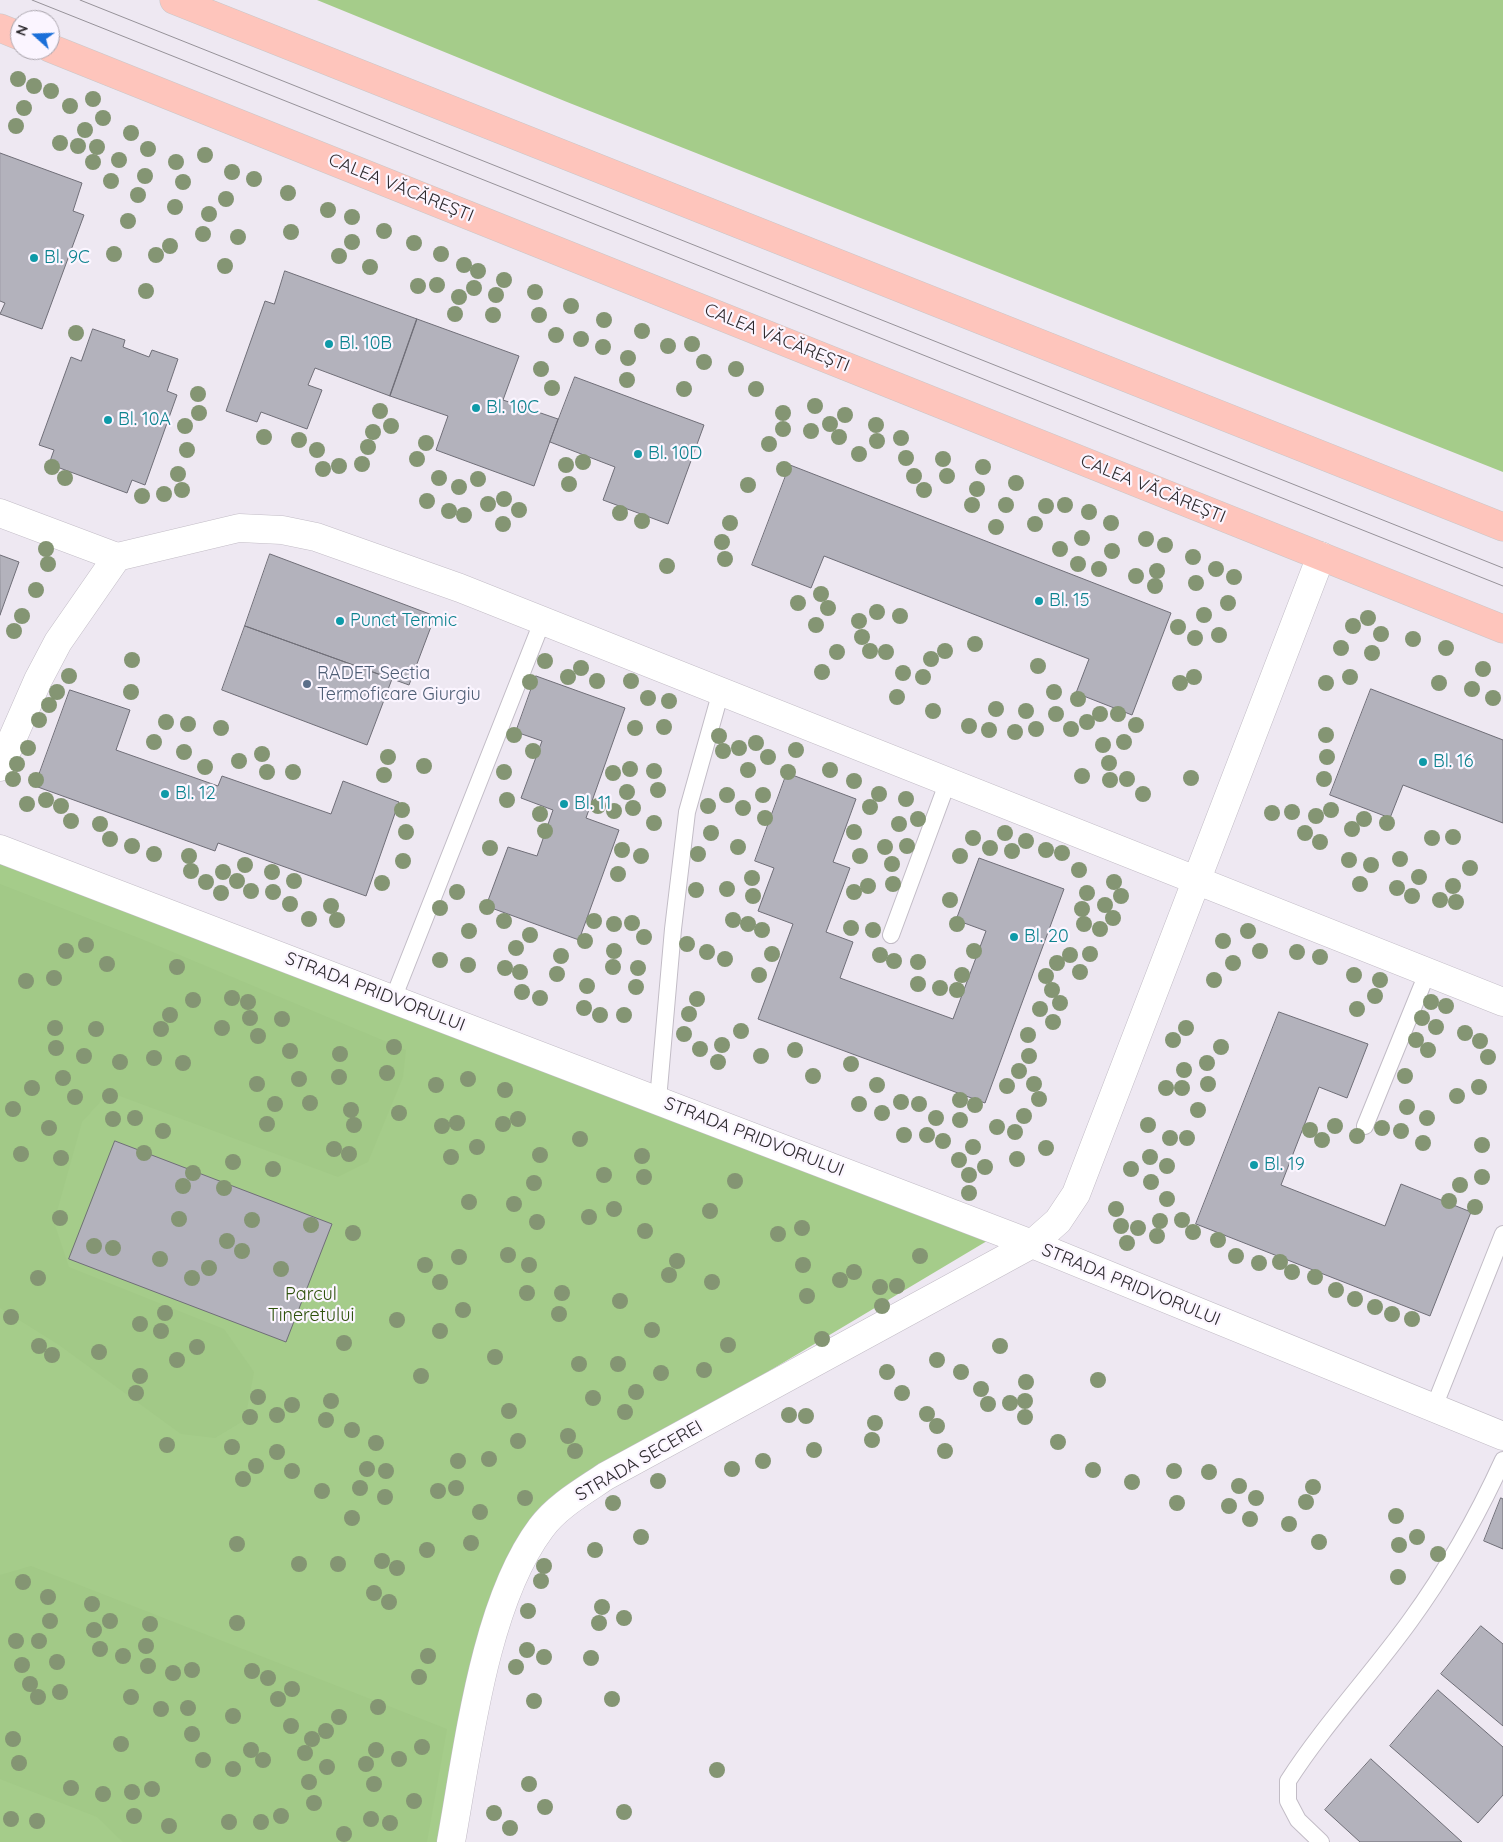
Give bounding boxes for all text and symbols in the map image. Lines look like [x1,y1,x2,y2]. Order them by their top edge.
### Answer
north arrow [10,10,60,60]
text: N [12,22,32,38]
street label: CALEA VĂCĂREȘTI [325,149,477,227]
place label: Bl. 9C [44,247,90,269]
marker: Bl. 9C [28,252,40,264]
street label: CALEA VĂCĂREȘTI [701,299,853,377]
place label: Bl. 10B [339,333,392,355]
marker: Bl. 10B [323,338,335,350]
place label: Bl. 10C [486,397,539,419]
marker: Bl. 10C [470,402,482,414]
place label: Bl. 10A [118,409,171,431]
marker: Bl. 10A [102,414,114,426]
place label: Bl. 10D [648,443,702,465]
marker: Bl. 10D [632,448,644,460]
street label: CALEA VĂCĂREȘTI [1077,450,1229,528]
place label: Bl. 15 [1049,590,1089,612]
marker: Bl. 15 [1033,595,1045,607]
place label: Punct Termic [350,610,457,632]
marker: Punct Termic [334,615,346,627]
place label: RADET Sectia Termoficare Giurgiu [317,663,481,706]
marker: RADET Sectia Termoficare Giurgiu [301,678,313,690]
place label: Bl. 16 [1433,751,1473,773]
marker: Bl. 16 [1417,756,1429,768]
place label: Bl. 12 [175,783,216,805]
marker: Bl. 12 [159,788,171,800]
place label: Bl. 11 [574,793,611,815]
marker: Bl. 11 [558,798,570,810]
place label: Bl. 20 [1024,926,1069,948]
marker: Bl. 20 [1008,931,1020,943]
street label: STRADA PRIDVORULUI [282,948,468,1036]
street label: STRADA PRIDVORULUI [661,1093,847,1181]
place label: Bl. 19 [1264,1154,1305,1176]
marker: Bl. 19 [1248,1159,1260,1171]
street label: STRADA PRIDVORULUI [1038,1239,1224,1331]
park label: Parcul Tineretului [268,1284,354,1326]
street label: STRADA SECEREI [572,1416,706,1506]

